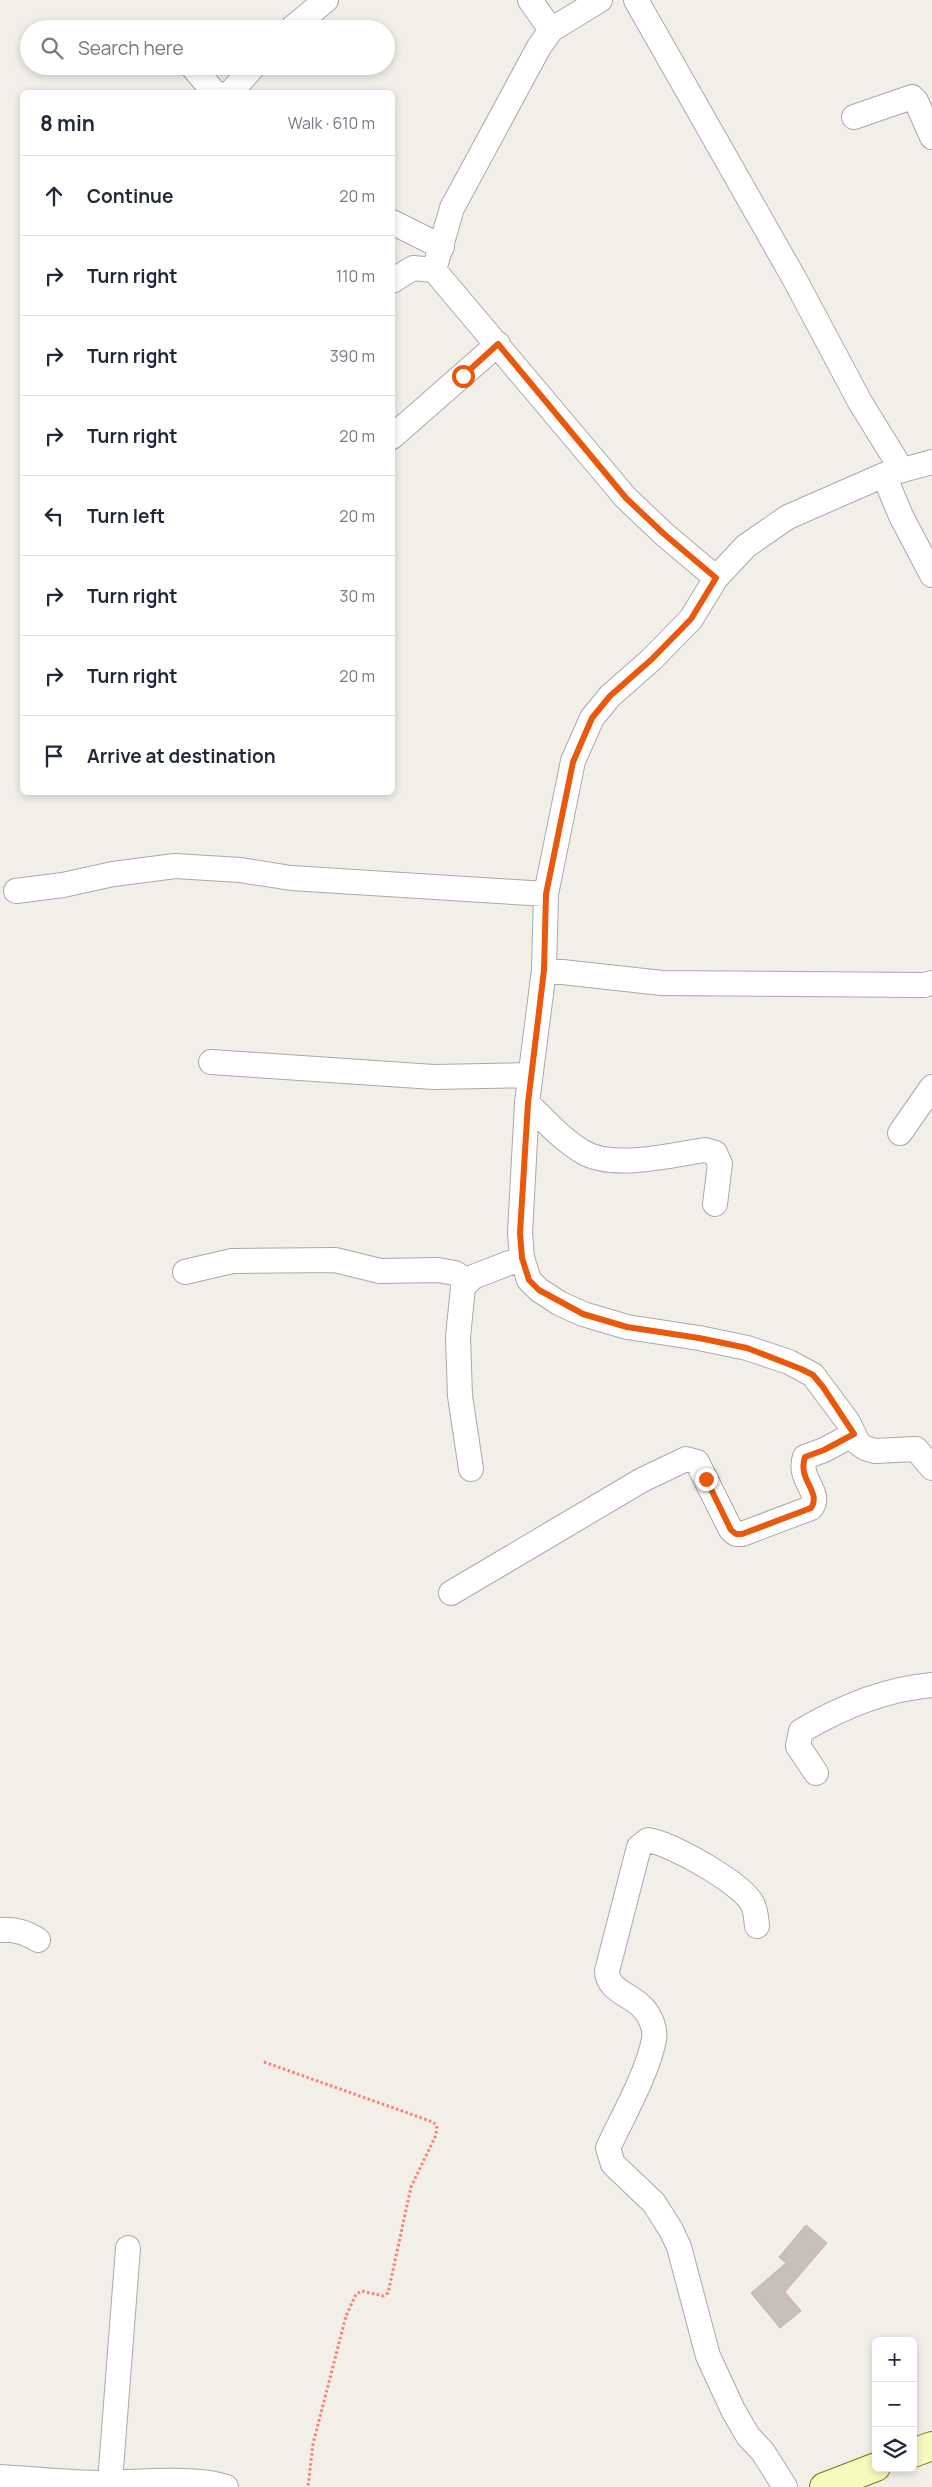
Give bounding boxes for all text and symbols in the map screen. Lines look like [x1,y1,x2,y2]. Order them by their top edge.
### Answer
search box [20,20,395,75]
icon: search [38,34,66,62]
text: Search here [78,35,184,61]
text: 8 min [40,109,95,137]
text: Walk · 610 m [288,112,375,134]
icon: ahead [40,182,68,210]
text: Continue [87,183,173,209]
text: 20 m [339,185,375,207]
icon: right [40,262,68,290]
text: Turn right [87,263,177,289]
text: 110 m [336,265,375,287]
icon: right [40,342,68,370]
text: Turn right [87,343,177,369]
text: 390 m [330,345,375,367]
route start [452,365,475,388]
icon: right [40,422,68,450]
text: Turn right [87,423,177,449]
text: 20 m [339,425,375,447]
icon: left [40,502,68,530]
text: Turn left [87,503,165,529]
text: 20 m [339,505,375,527]
icon: right [40,582,68,610]
text: Turn right [87,583,177,609]
text: 30 m [340,585,375,607]
icon: right [40,662,68,690]
text: Turn right [87,663,177,689]
text: 20 m [339,665,375,687]
icon: arrive [40,742,68,770]
text: Arrive at destination [87,743,276,769]
route end [695,1468,718,1491]
map controls [872,2337,917,2472]
button: + [872,2337,917,2382]
button: − [872,2382,917,2427]
button: layers [872,2427,917,2472]

